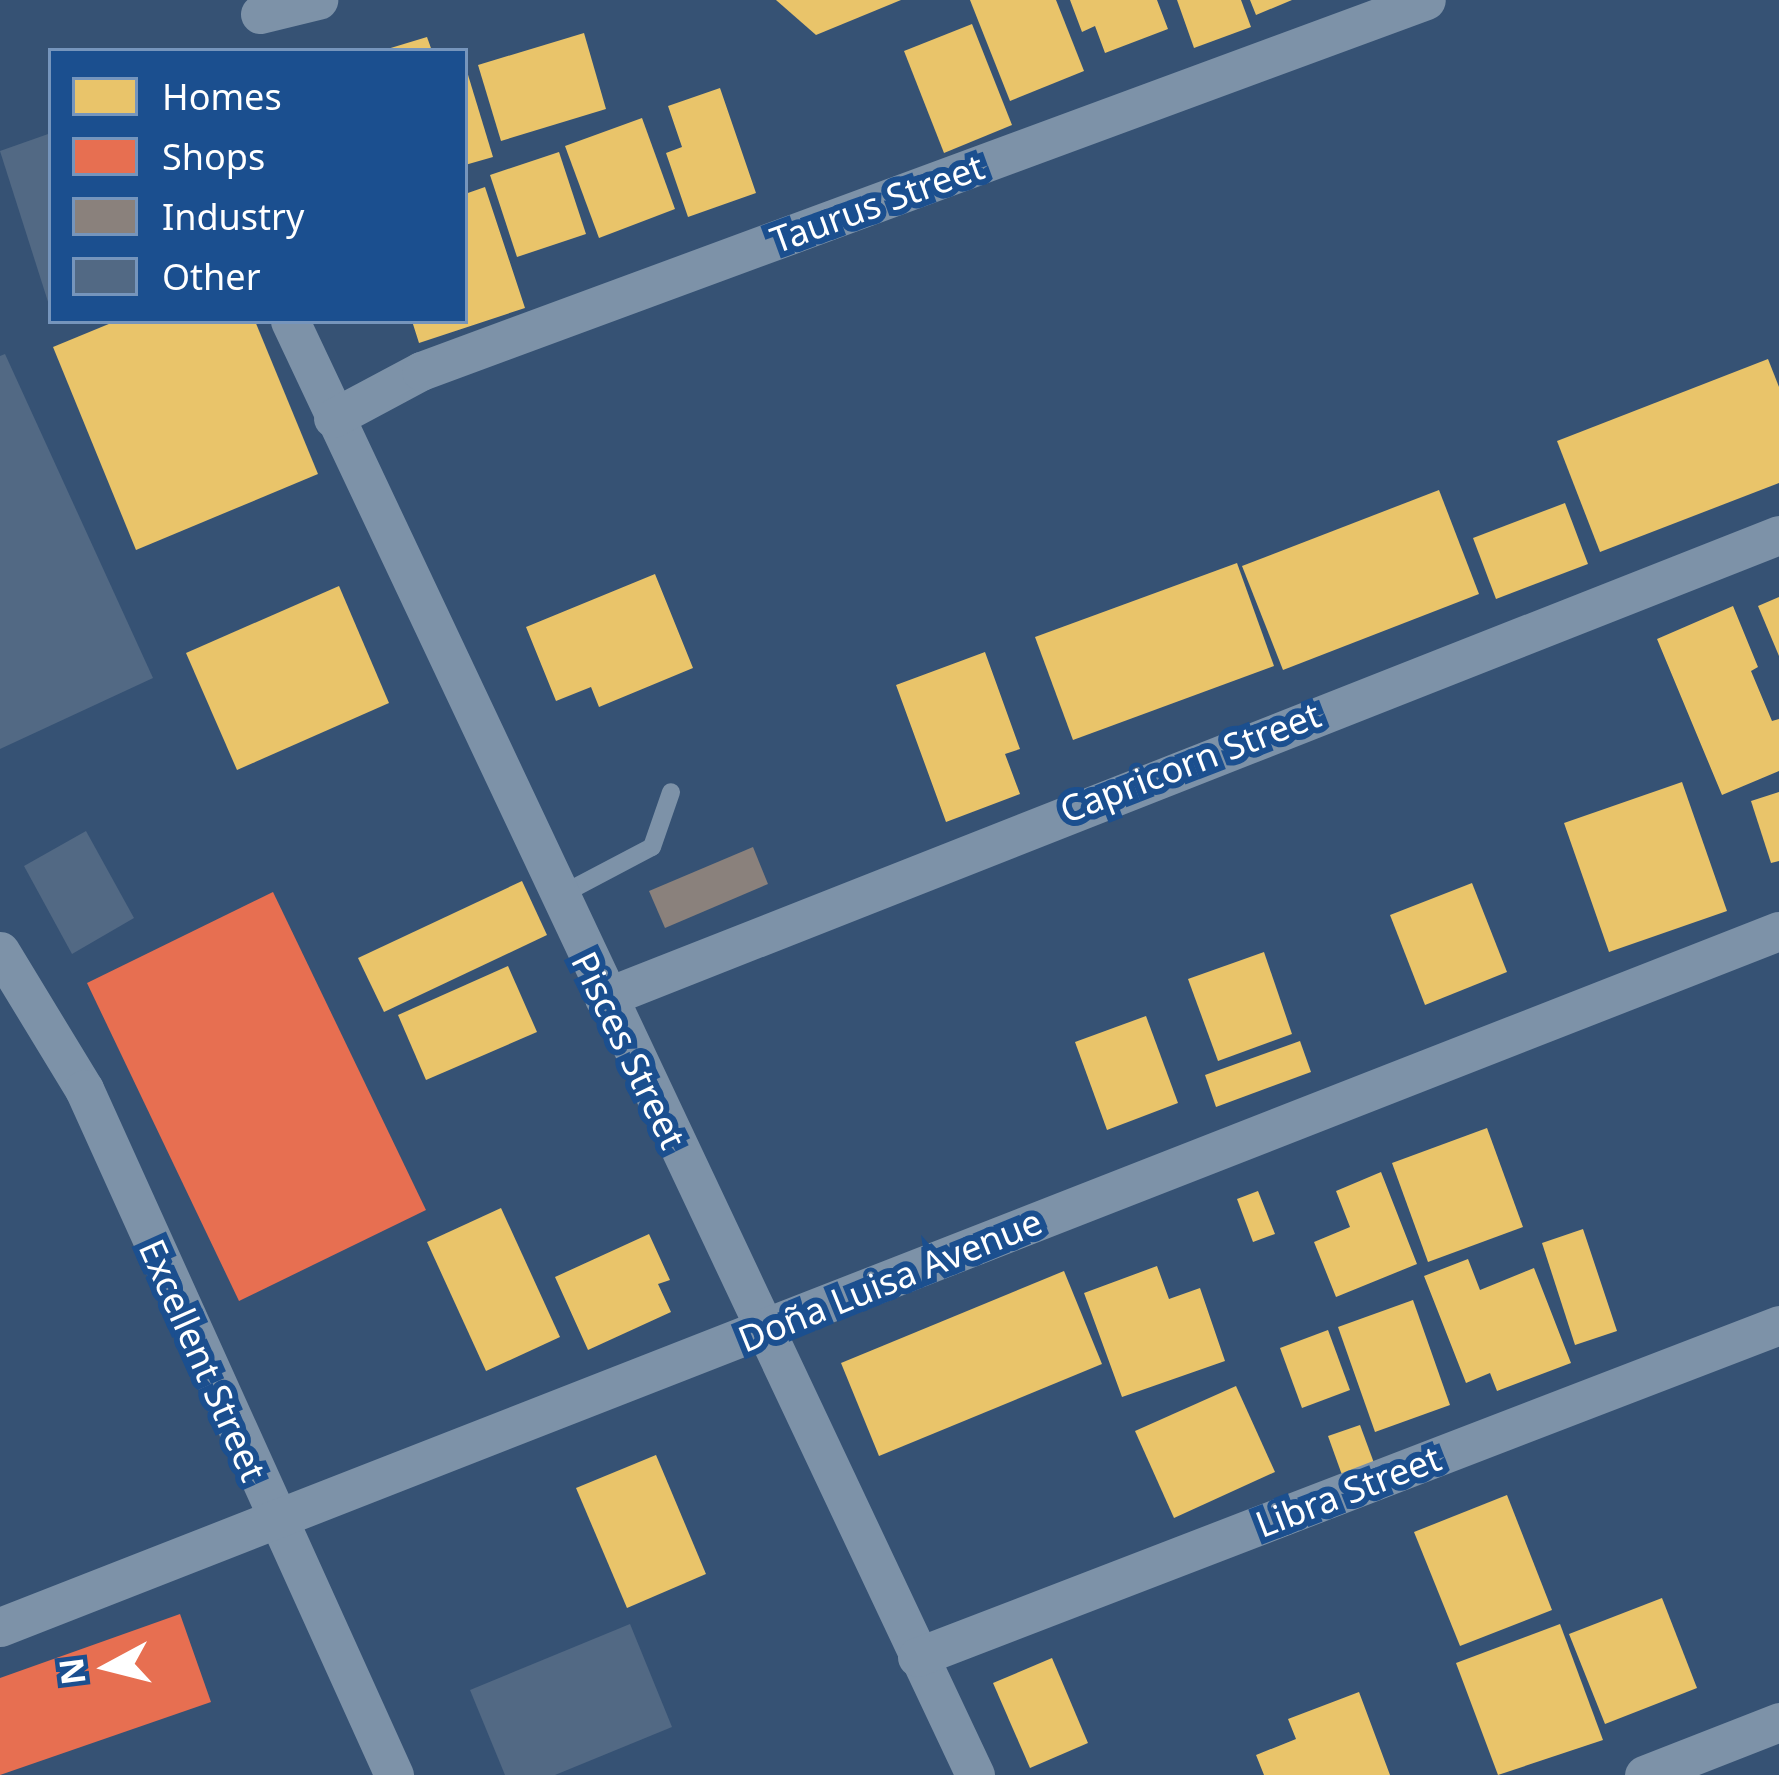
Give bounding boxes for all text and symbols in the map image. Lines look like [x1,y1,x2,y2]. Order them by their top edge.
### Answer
legend [48,48,468,324]
text: Homes [162,72,282,121]
text: Shops [162,132,265,181]
street label: Taurus Street [764,144,990,262]
text: Industry [162,192,304,241]
text: Other [162,252,261,301]
street label: Capricorn Street [1054,693,1326,831]
street label: Pisces Street [563,945,695,1155]
street label: Doña Luisa Avenue [732,1199,1048,1361]
street label: Excellent Street [130,1232,276,1488]
street label: Libra Street [1249,1436,1447,1546]
north arrow [48,1607,168,1727]
text: N [48,1655,96,1688]

